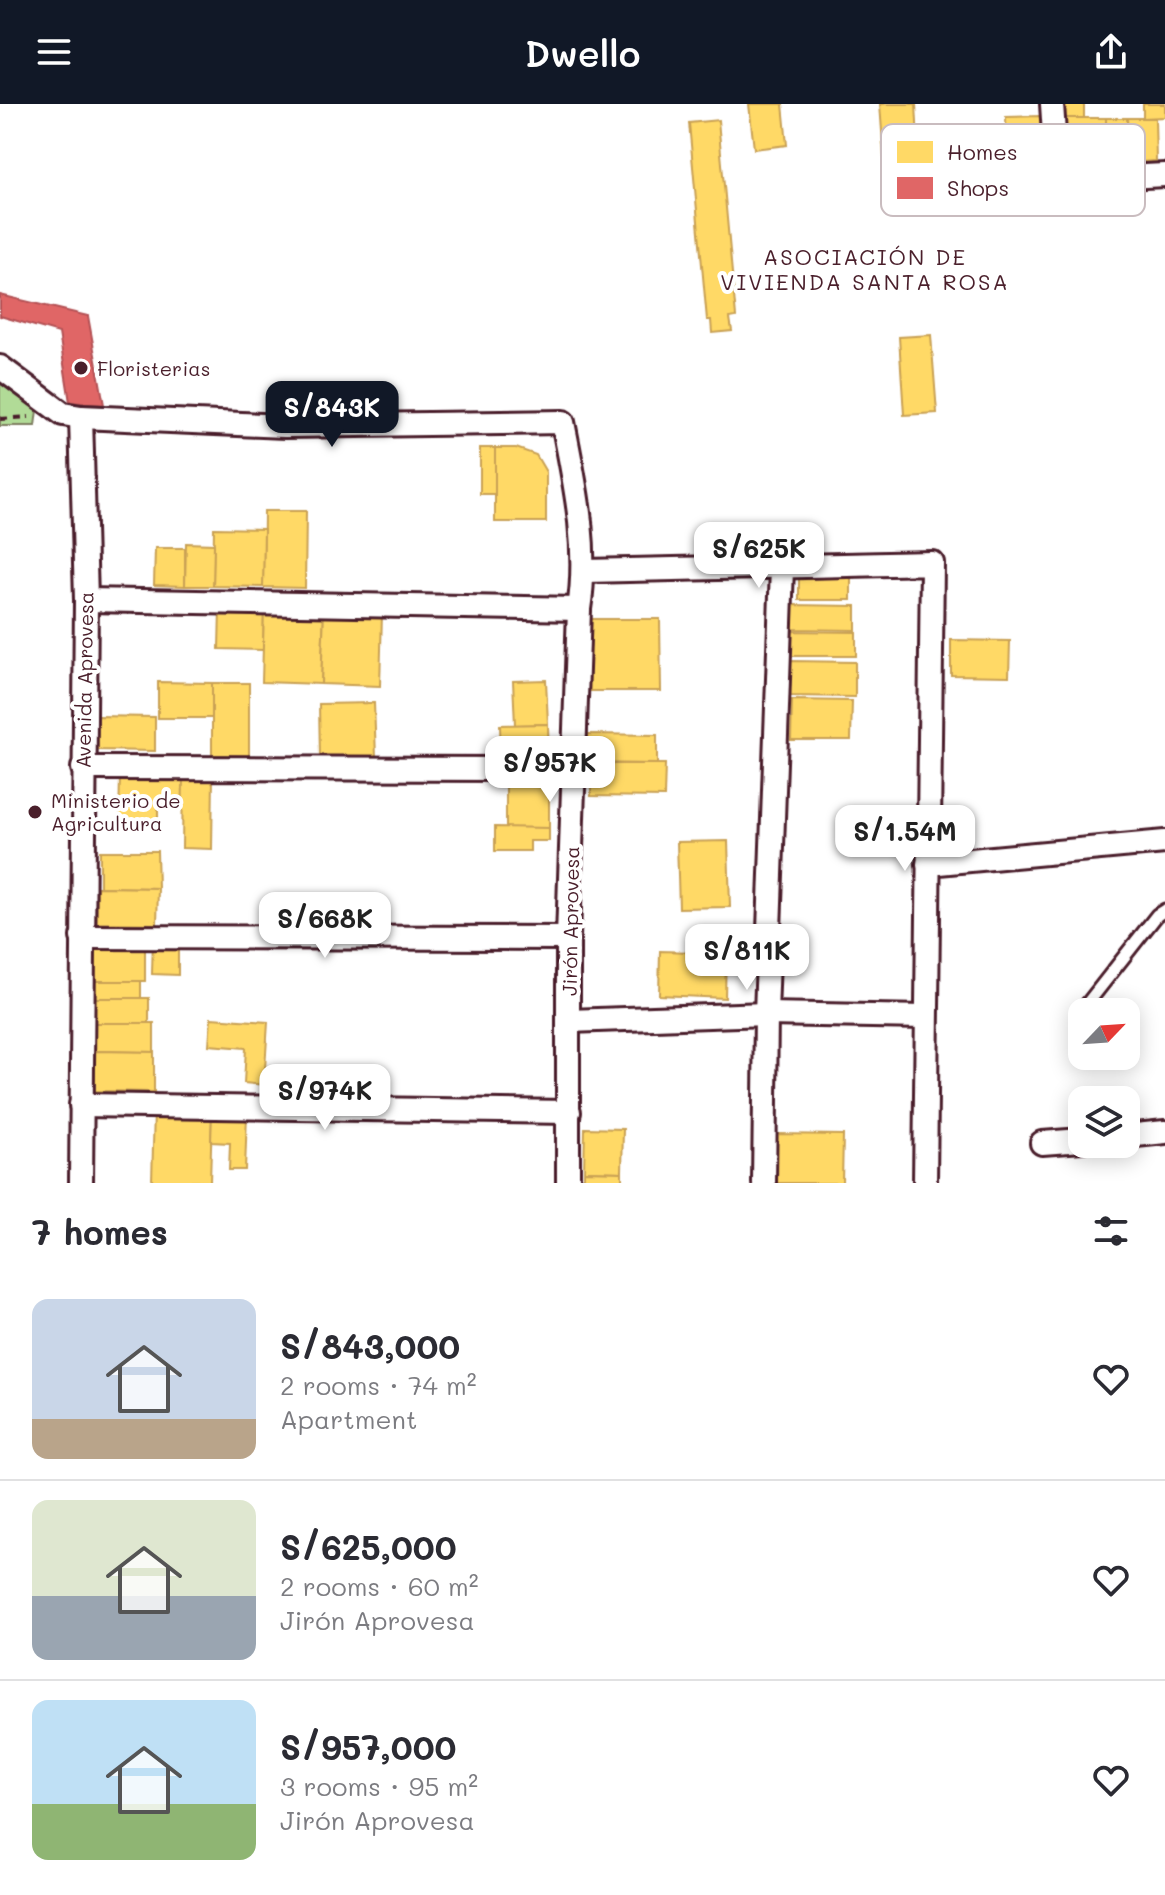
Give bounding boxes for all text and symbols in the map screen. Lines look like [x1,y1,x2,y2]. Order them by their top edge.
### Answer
text: Dwello [525,29,640,76]
icon: menu [32,30,76,74]
icon: share [1089,30,1133,74]
legend [881,124,1145,216]
text: Homes [947,137,1018,166]
text: Shops [947,173,1009,202]
district label: ASOCIACIÓN DE VIVIENDA SANTA ROSA [720,242,1010,296]
place label: Floristerias [97,355,210,381]
marker: Floristerias [72,359,90,377]
pin: S/843K [267,381,397,449]
text: S/843K [284,390,380,424]
pin: S/625K [694,522,824,590]
text: S/625K [712,531,806,565]
street label: Avenida Aprovesa [69,591,99,769]
pin: S/957K [485,736,615,804]
text: S/957K [503,745,597,779]
place label: Ministerio de Agricultura [51,787,181,836]
marker: Ministerio de Agricultura [26,803,44,821]
pin: S/1.54M [831,805,979,873]
text: S/1.54M [853,814,957,848]
street label: Jirón Aprovesa [556,846,584,996]
pin: S/668K [260,892,390,960]
text: S/668K [277,901,373,935]
pin: S/811K [682,924,812,992]
text: S/811K [703,933,791,967]
north arrow [1068,998,1140,1070]
map controls [1068,998,1140,1158]
pin: S/974K [260,1064,390,1132]
text: S/974K [277,1073,373,1107]
button: layers [1068,1086,1140,1158]
text: 7 homes [32,1209,168,1254]
icon: filters [1089,1209,1133,1253]
text: S/843,000 [280,1323,460,1368]
icon: home [96,1331,192,1427]
icon: heart [1089,1357,1133,1401]
text: 2 rooms · 74 m² [280,1368,477,1402]
text: Apartment [280,1402,417,1436]
text: S/625,000 [280,1524,457,1569]
icon: home [96,1532,192,1628]
icon: heart [1089,1558,1133,1602]
text: 2 rooms · 60 m² [280,1569,479,1603]
text: Jirón Aprovesa [280,1603,475,1637]
text: S/957,000 [280,1724,456,1769]
icon: home [96,1732,192,1828]
icon: heart [1089,1758,1133,1802]
text: 3 rooms · 95 m² [280,1769,478,1803]
text: Jirón Aprovesa [280,1803,475,1837]

